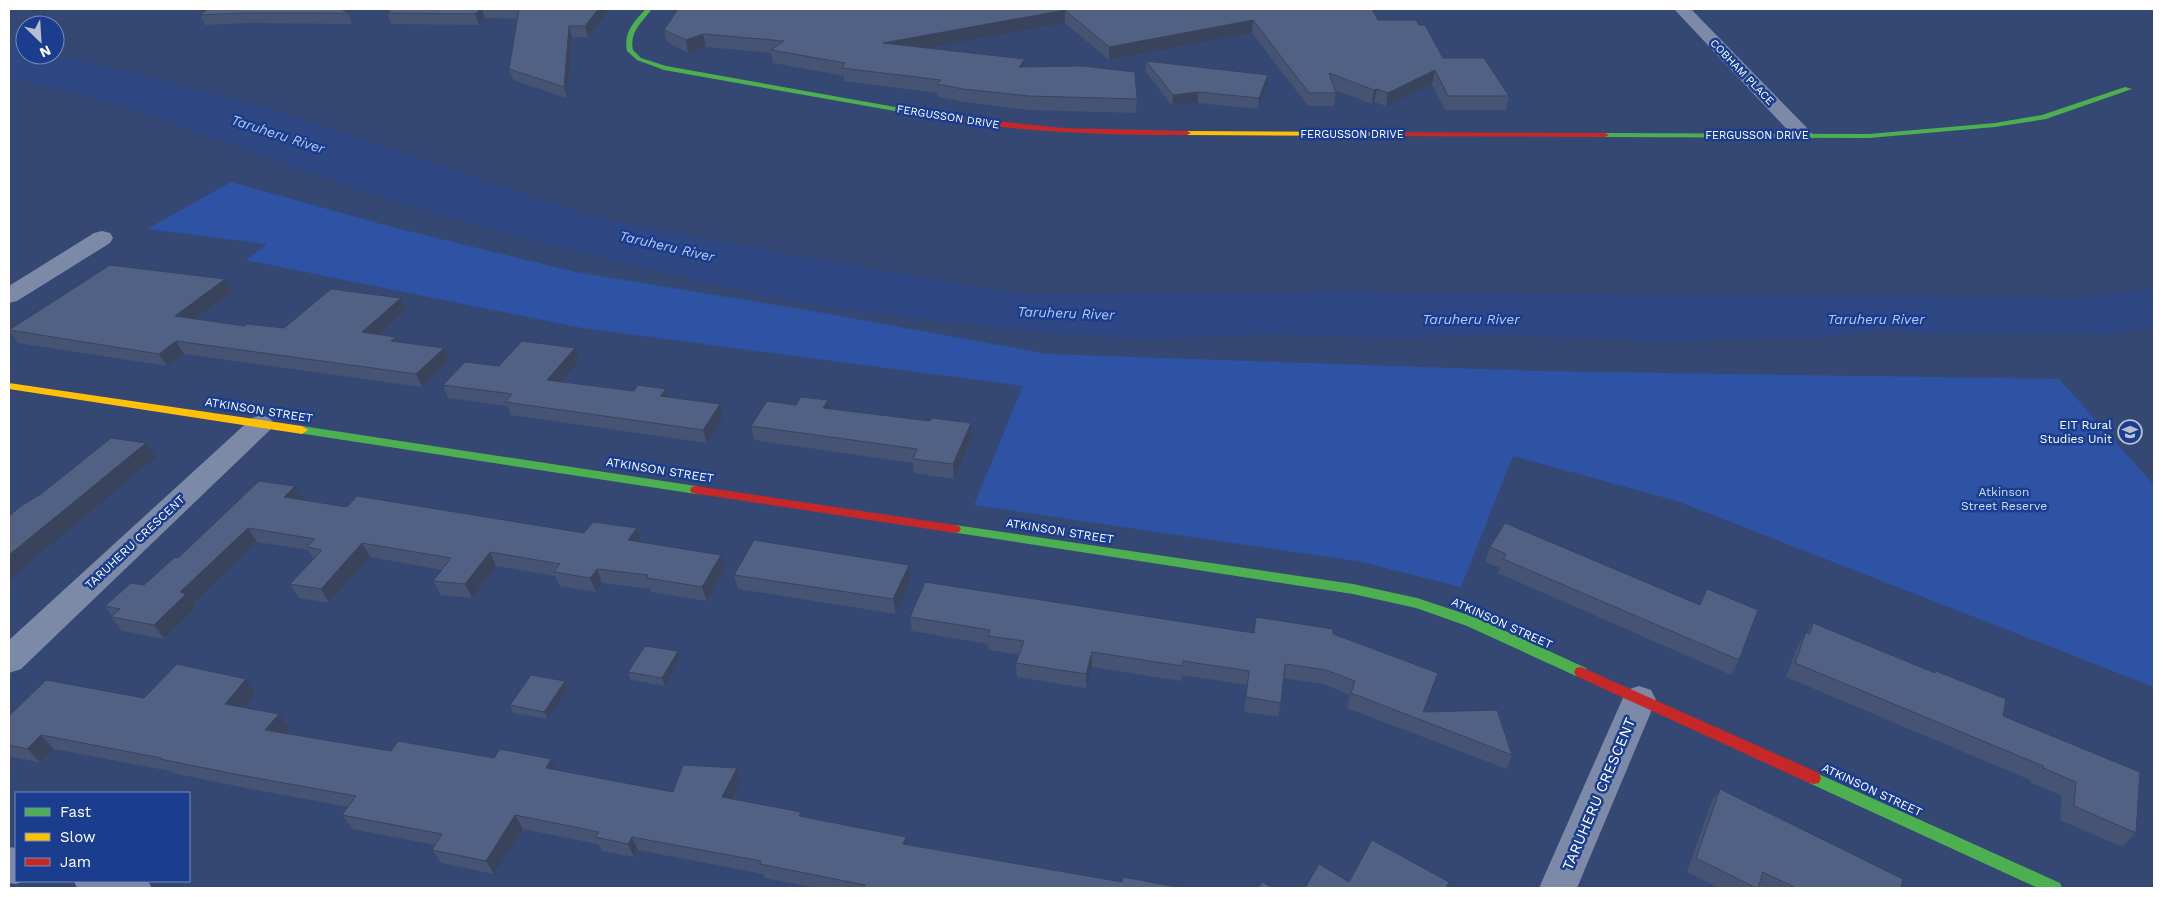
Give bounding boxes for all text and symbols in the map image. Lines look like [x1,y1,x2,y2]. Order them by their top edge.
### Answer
north arrow [15,15,65,65]
street label: COBHAM PLACE [1707,36,1777,108]
text: N [37,42,54,61]
street label: FERGUSSON DRIVE [896,102,1000,132]
water label: Taruheru River [229,111,327,157]
street label: FERGUSSON DRIVE [1300,128,1404,141]
street label: FERGUSSON DRIVE [1705,129,1809,142]
water label: Taruheru River [618,227,717,265]
water label: Taruheru River [1017,303,1116,323]
water label: Taruheru River [1422,311,1520,327]
water label: Taruheru River [1827,311,1925,327]
street label: ATKINSON STREET [204,395,314,425]
place label: EIT Rural Studies Unit [2040,418,2112,446]
school or university icon: EIT Rural Studies Unit [2117,419,2143,445]
street label: ATKINSON STREET [605,455,715,485]
park label: Atkinson Street Reserve [1961,485,2047,513]
street label: TARUHERU CRESCENT [82,492,188,592]
street label: ATKINSON STREET [1005,516,1115,546]
street label: ATKINSON STREET [1449,594,1555,652]
street label: TARUHERU CRESCENT [1559,715,1639,873]
street label: ATKINSON STREET [1820,761,1924,819]
legend [15,792,190,882]
text: Fast [60,803,92,821]
text: Slow [60,828,96,846]
text: Jam [60,853,91,871]

